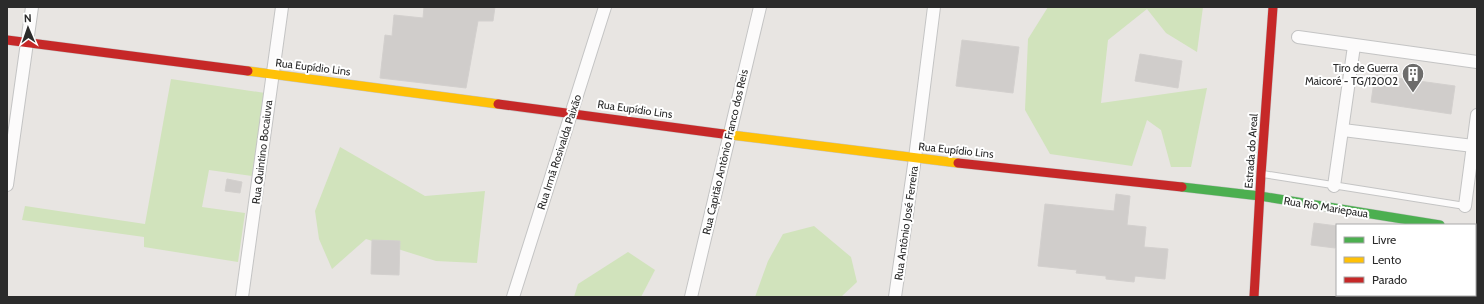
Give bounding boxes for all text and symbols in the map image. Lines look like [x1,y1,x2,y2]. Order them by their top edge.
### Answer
north arrow [8,8,48,48]
text: N [24,11,32,25]
street label: Rua Eupídio Lins [275,55,352,79]
place label: Tiro de Guerra Maicoré - TG/12002 [1305,61,1399,88]
building icon: Tiro de Guerra Maicoré - TG/12002 [1400,61,1426,94]
street label: Rua Capitão Antônio Franco dos Reis [699,68,751,236]
street label: Rua Irmã Rosivalda Paixão [534,93,584,211]
street label: Rua Eupídio Lins [597,97,674,121]
street label: Rua Quintino Bocaiuva [249,98,275,205]
street label: Estrada do Areal [1241,113,1261,189]
street label: Rua Eupídio Lins [918,139,995,161]
street label: Rua Antônio José Ferreira [891,164,921,281]
street label: Rua Rio Mariepaua [1283,193,1370,221]
legend [1336,224,1476,296]
text: Livre [1372,232,1396,247]
text: Lento [1372,252,1402,267]
text: Parado [1372,272,1408,287]

